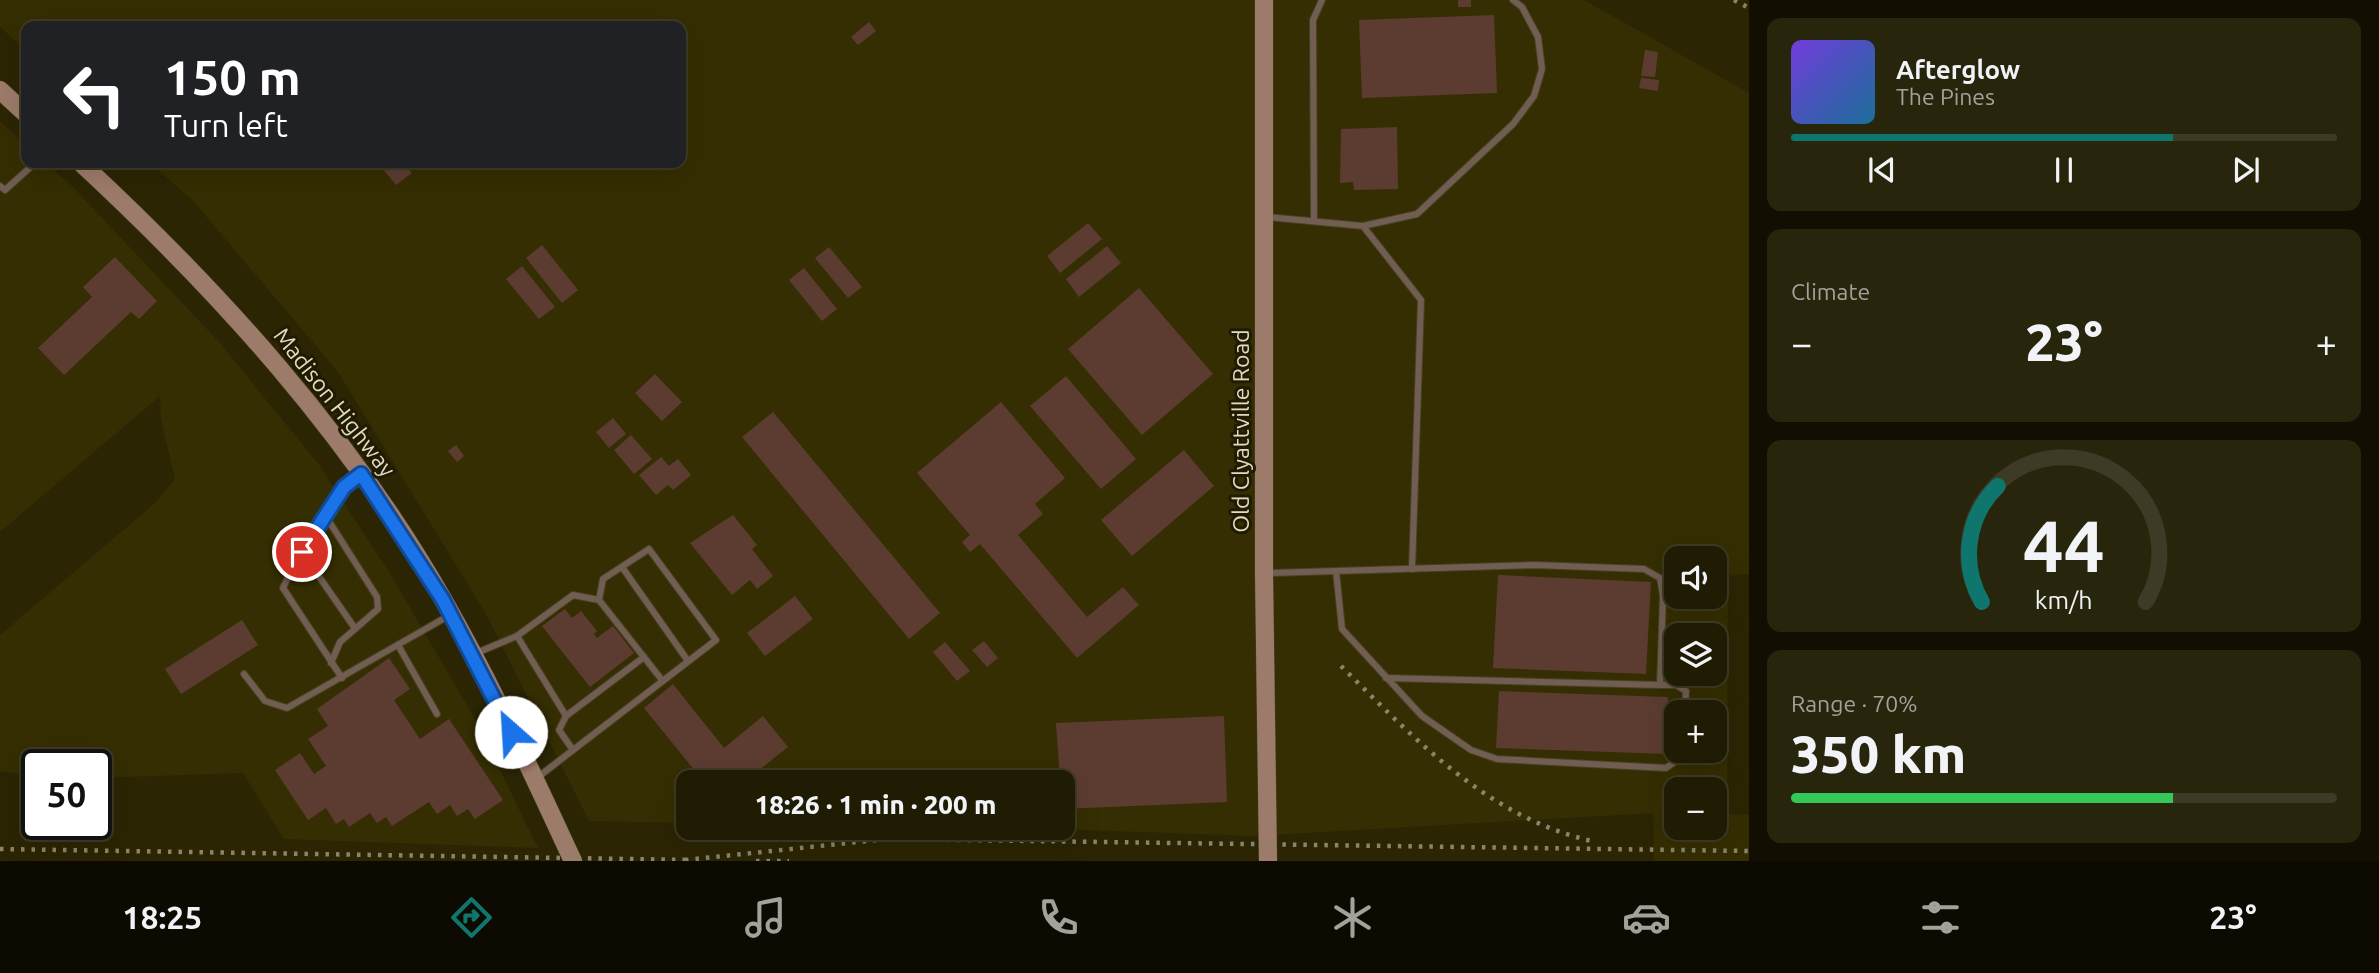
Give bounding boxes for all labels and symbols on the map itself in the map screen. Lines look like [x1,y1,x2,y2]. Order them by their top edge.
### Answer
street label: Madison Highway [269,323,401,481]
street label: Old Clyattville Road [1228,329,1253,533]
pin [272,522,332,582]
position arrow [474,695,548,769]
speed limit sign: 50 [21,749,112,840]

